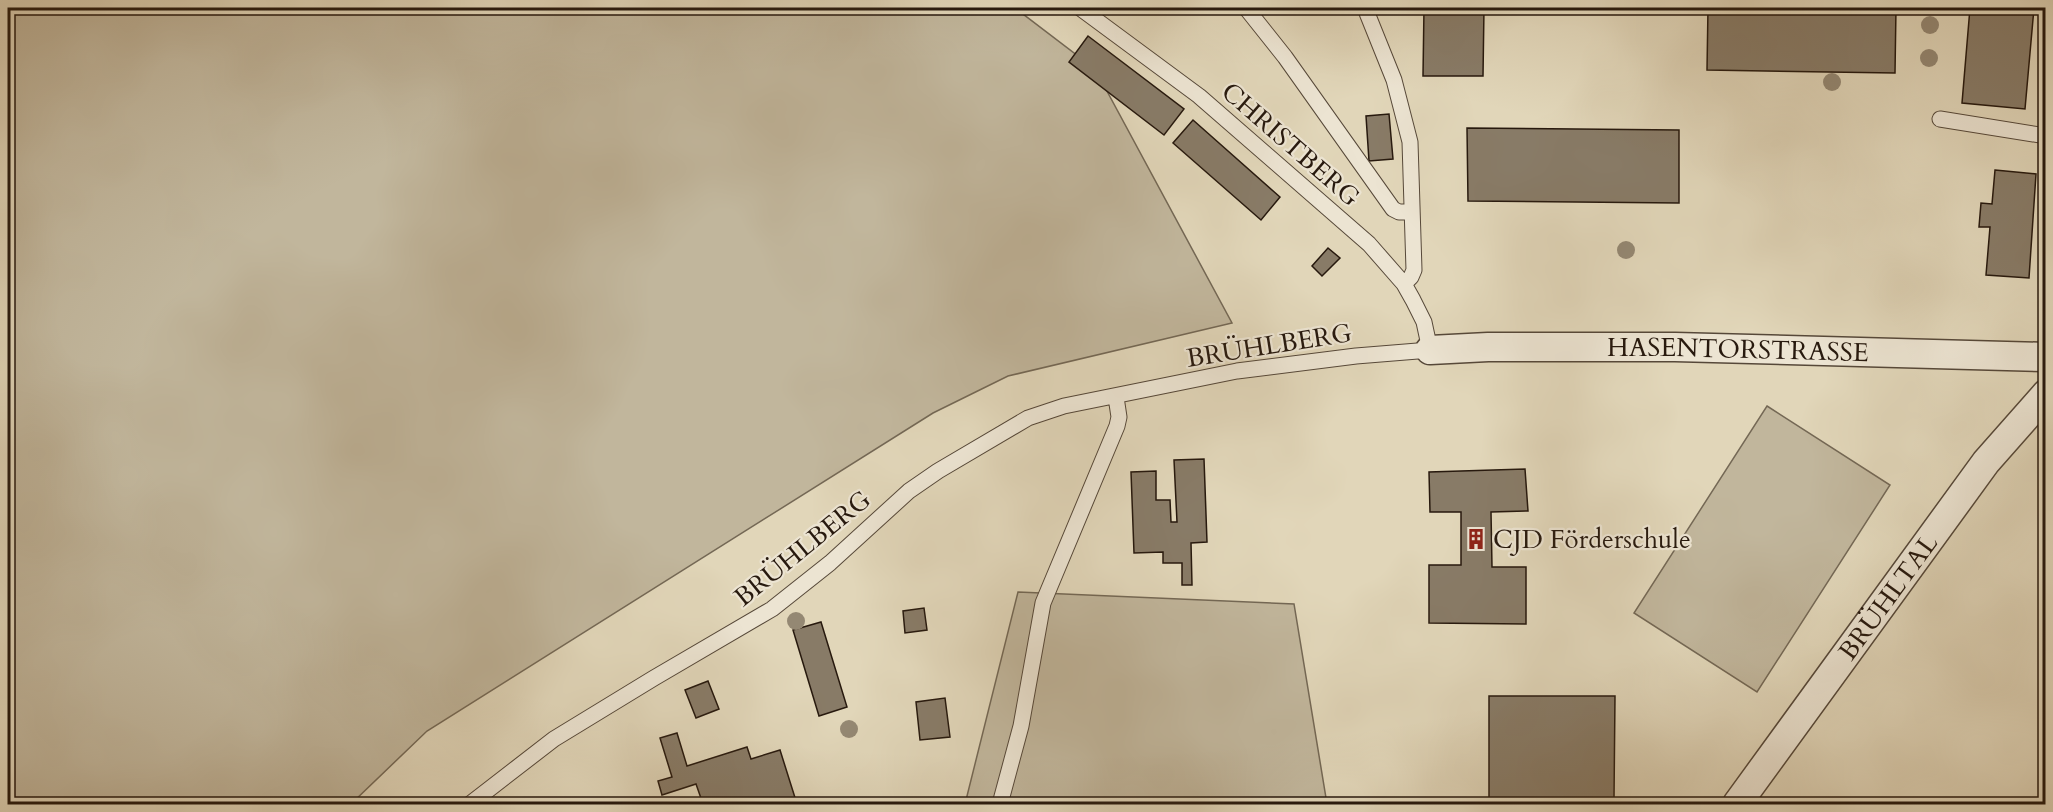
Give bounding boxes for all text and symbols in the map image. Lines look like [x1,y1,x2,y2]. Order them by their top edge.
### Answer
street label: CHRISTBERG [1214,74,1367,214]
street label: BRÜHLBERG [1184,315,1354,376]
street label: HASENTORSTRASSE [1607,330,1869,370]
street label: BRÜHLBERG [727,482,878,614]
place label: CJD Förderschule [1493,522,1691,557]
building icon: CJD Förderschule [1464,527,1488,551]
street label: BRÜHLTAL [1830,527,1946,667]

